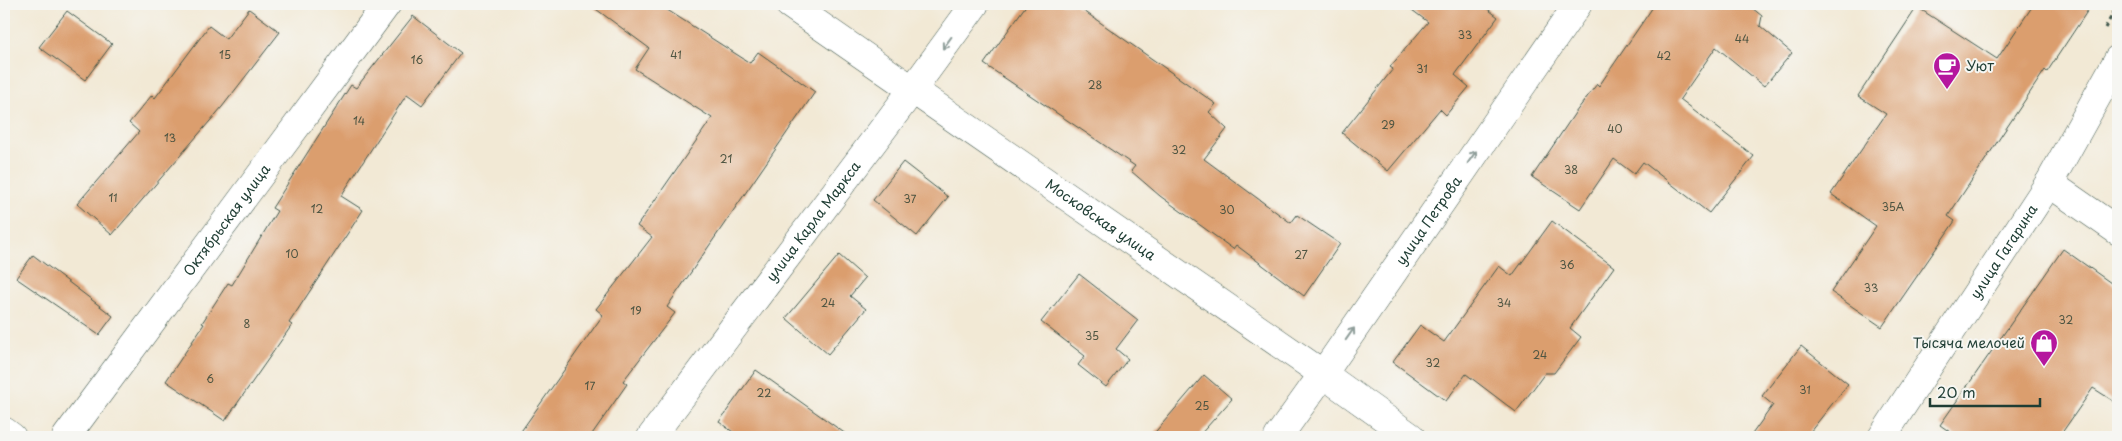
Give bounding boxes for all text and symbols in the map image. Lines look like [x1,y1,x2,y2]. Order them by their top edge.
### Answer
house number: 33 [1458,26,1472,43]
house number: 44 [1735,30,1749,47]
one-way arrow [941,36,952,49]
house number: 15 [219,46,231,63]
house number: 41 [670,46,682,63]
house number: 42 [1657,47,1672,64]
house number: 16 [411,51,424,68]
cafe icon: Уют [1932,51,1962,90]
place label: Уют [1966,55,1994,76]
house number: 31 [1416,60,1428,77]
house number: 28 [1088,76,1102,93]
house number: 14 [353,112,365,129]
house number: 29 [1381,116,1395,133]
house number: 40 [1607,120,1623,137]
house number: 13 [164,129,176,146]
house number: 32 [1172,141,1187,158]
house number: 21 [720,150,732,167]
one-way arrow [1467,150,1477,164]
street label: улица Карла Маркса [761,156,865,286]
street label: Октябрьская улица [178,159,275,280]
house number: 38 [1564,161,1578,178]
street label: улица Петрова [1390,171,1467,269]
street label: Московская улица [1041,174,1160,265]
house number: 11 [108,189,118,206]
house number: 37 [904,190,917,207]
house number: 35А [1882,198,1905,215]
house number: 12 [311,200,324,217]
street label: улица Гагарина [1965,200,2042,303]
house number: 30 [1219,201,1235,218]
house number: 10 [286,245,298,262]
house number: 27 [1294,246,1308,263]
house number: 36 [1560,256,1575,273]
house number: 33 [1864,279,1878,296]
house number: 24 [821,294,835,311]
house number: 34 [1497,294,1511,311]
house number: 19 [630,302,642,319]
house number: 32 [2059,311,2074,328]
house number: 8 [244,315,251,332]
house number: 35 [1085,327,1099,344]
one-way arrow [1345,327,1355,341]
shop icon: Тысяча мелочей [2029,328,2059,367]
place label: Тысяча мелочей [1913,332,2025,353]
house number: 24 [1533,346,1547,363]
house number: 32 [1426,354,1441,371]
house number: 6 [206,370,214,387]
scale bar [1930,376,2040,408]
house number: 17 [585,377,596,394]
text: 20 m [1937,380,1976,403]
house number: 31 [1799,381,1811,398]
house number: 22 [757,384,771,401]
house number: 25 [1195,397,1209,414]

